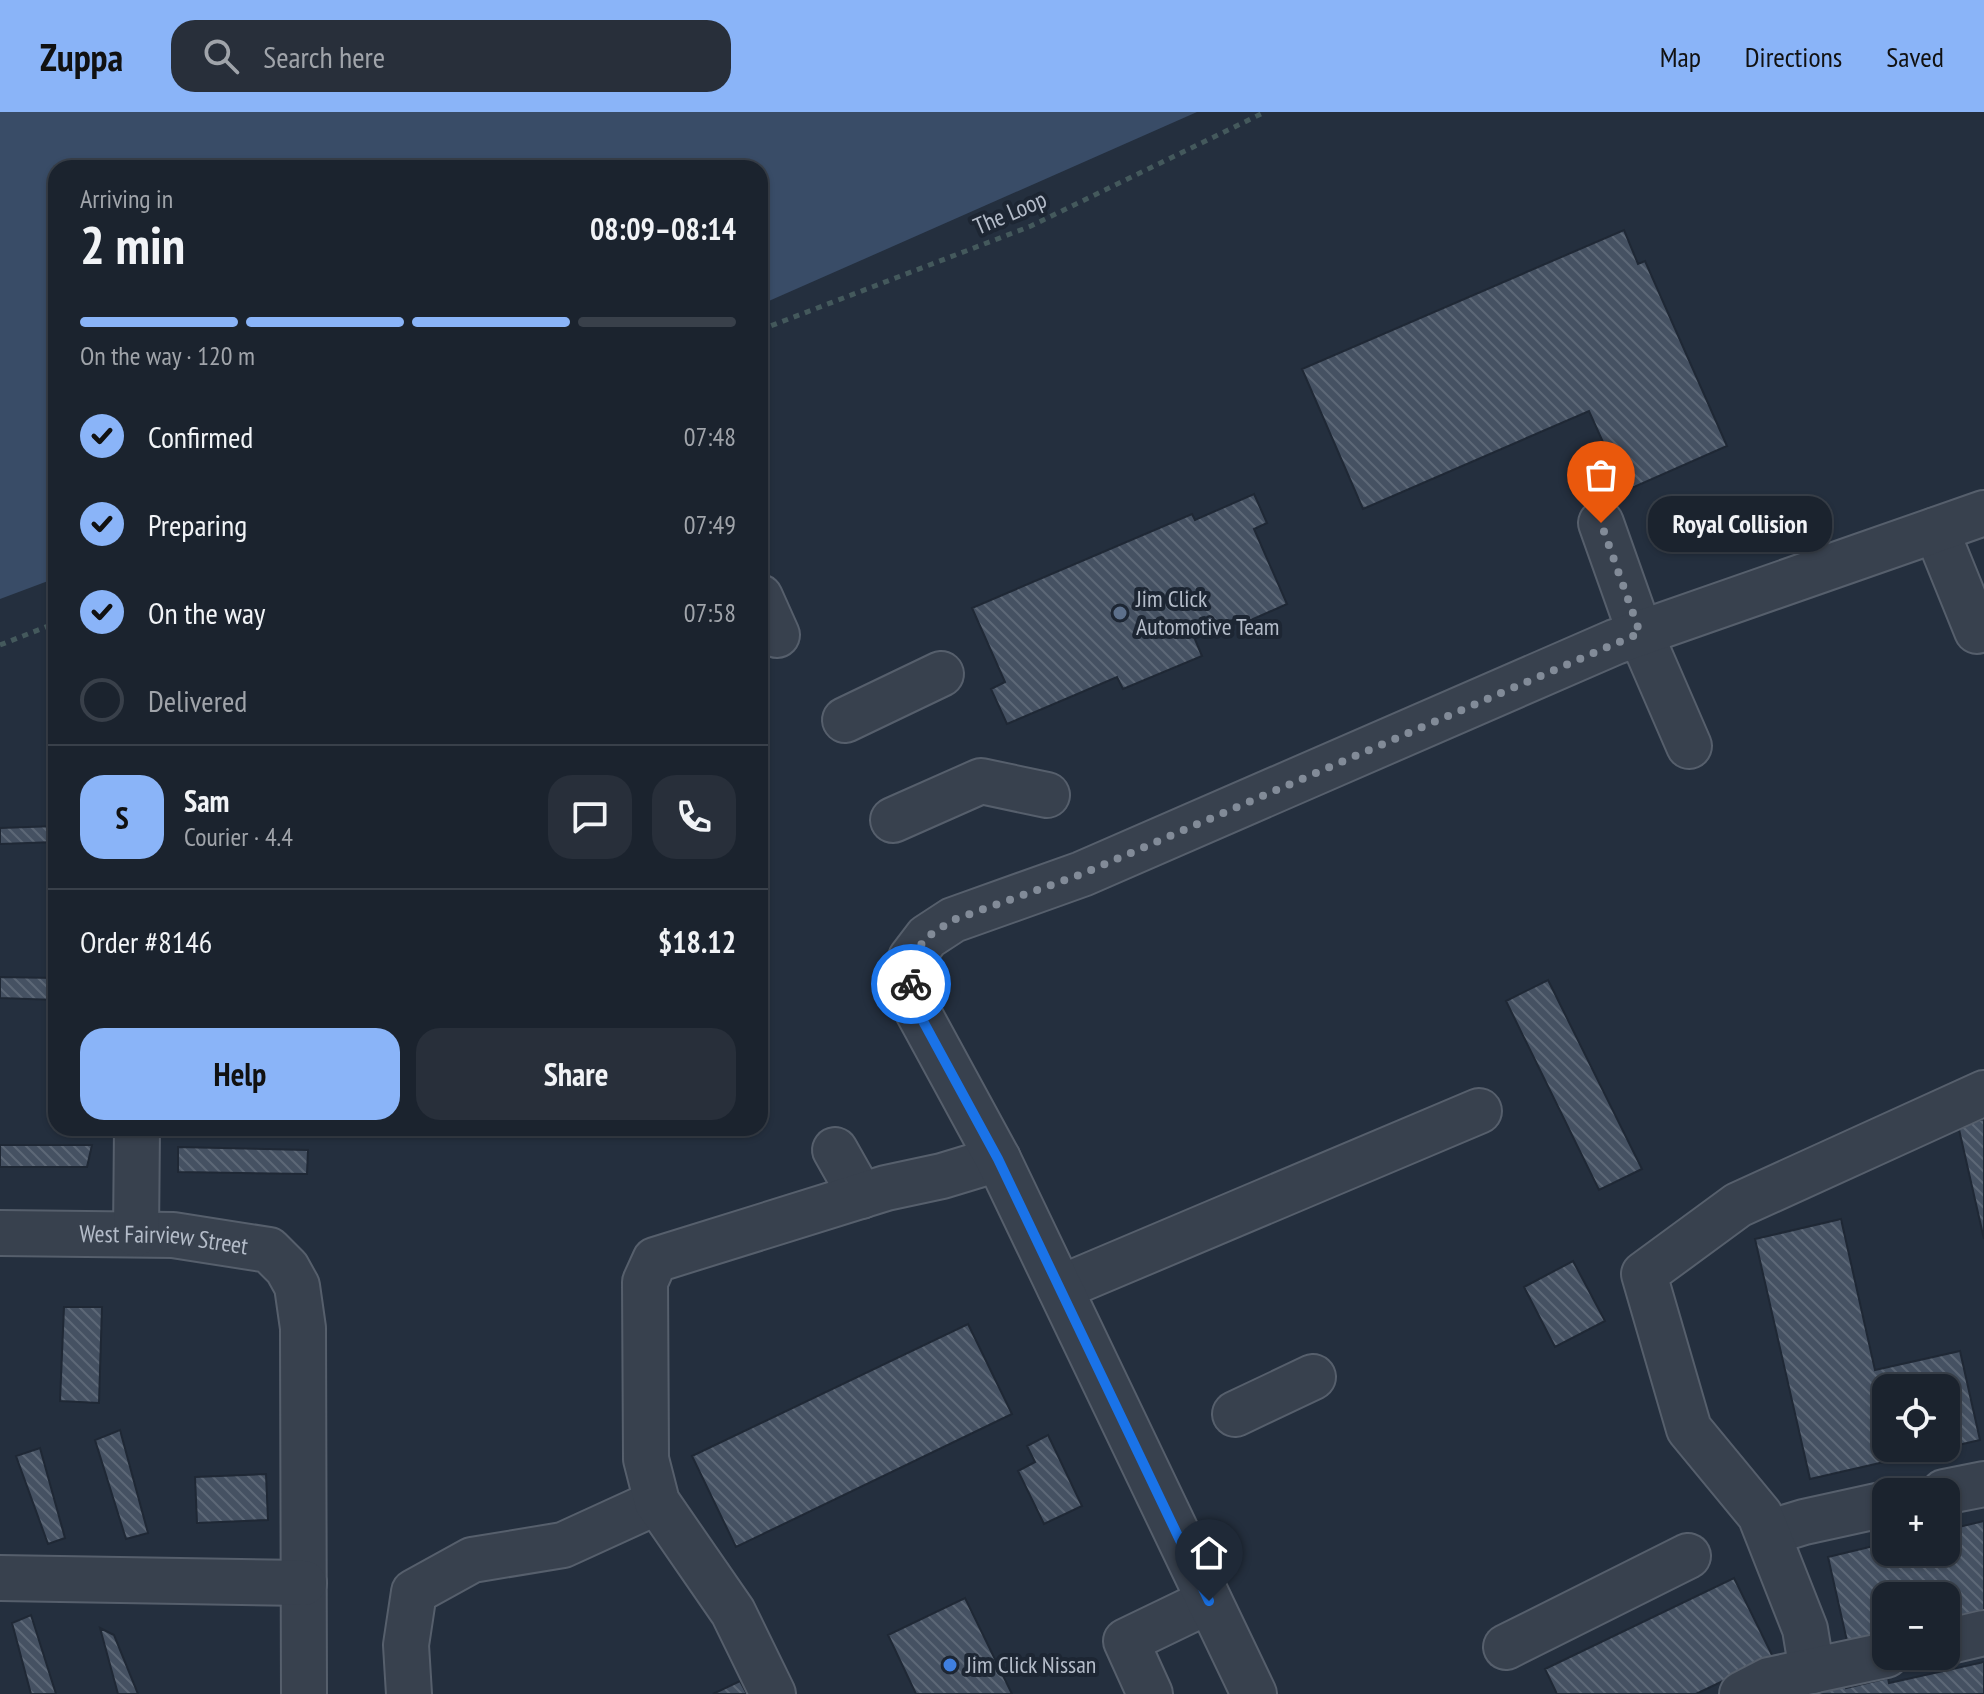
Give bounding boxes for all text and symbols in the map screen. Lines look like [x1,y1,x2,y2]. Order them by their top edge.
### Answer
search box [171,20,731,92]
text: Zuppa [40,32,123,81]
icon: search [199,34,243,78]
text: Search here [263,37,385,76]
text: Map [1660,38,1701,75]
text: Directions [1745,38,1842,75]
text: Saved [1886,38,1944,75]
text: Arriving in [80,182,173,215]
street label: The Loop [969,183,1051,242]
text: 08:09–08:14 [590,209,736,248]
text: 2 min [80,211,185,278]
text: On the way · 120 m [80,339,255,372]
icon: check [80,414,124,458]
text: Confirmed [148,417,253,456]
text: 07:48 [684,420,736,453]
pin [1567,441,1635,523]
icon: bag [1579,453,1623,497]
callout: Royal Collision [1649,495,1833,551]
icon: check [80,502,124,546]
text: Preparing [148,505,247,544]
text: Royal Collision [1672,507,1808,540]
text: 07:49 [684,508,736,541]
place label: Jim Click Automotive Team [1135,583,1279,642]
icon: check [80,590,124,634]
text: On the way [148,593,265,632]
text: 07:58 [684,596,736,629]
marker: Jim Click Automotive Team [1111,604,1129,622]
text: Delivered [148,681,247,720]
button: chat [548,775,632,859]
button: phone [652,775,736,859]
text: Sam [184,781,229,820]
text: S [115,798,129,837]
text: Courier · 4.4 [184,820,293,853]
text: Order #8146 [80,922,212,961]
text: $18.12 [658,922,736,961]
courier [871,944,951,1024]
icon: bike [889,962,933,1006]
button: Help [80,1028,400,1120]
button: Share [416,1028,736,1120]
street label: West Fairview Street [79,1218,251,1262]
map controls [1872,1374,1960,1670]
button: locate [1872,1374,1960,1462]
button: + [1872,1478,1960,1566]
pin [1175,1519,1243,1601]
icon: home [1187,1531,1231,1575]
button: − [1872,1582,1960,1670]
place label: Jim Click Nissan [965,1649,1096,1680]
marker: Jim Click Nissan [941,1656,959,1674]

